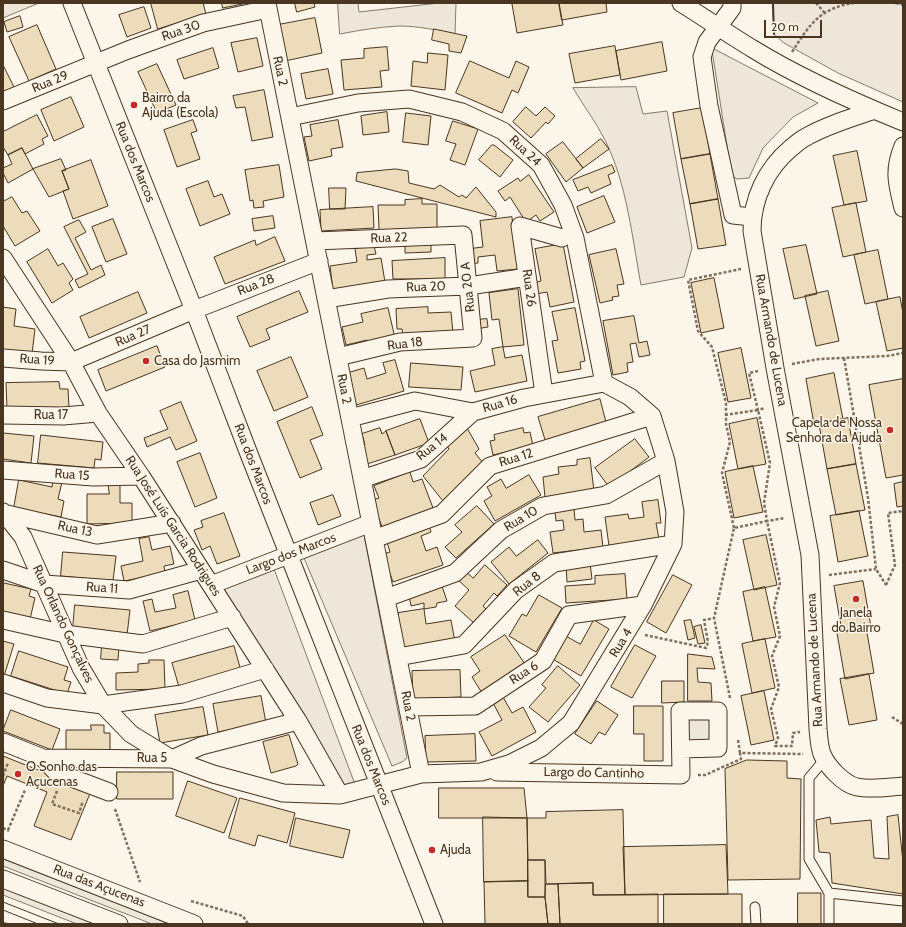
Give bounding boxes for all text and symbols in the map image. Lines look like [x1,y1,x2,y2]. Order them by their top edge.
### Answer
scale bar [766,12,824,38]
street label: Rua 30 [160,17,202,45]
text: 20 m [771,19,799,34]
street label: Rua 2 [269,54,291,88]
street label: Rua 29 [30,68,70,96]
place label: Bairro da Ajuda (Escola) [142,90,219,121]
marker: Bairro da Ajuda (Escola) [129,100,139,110]
street label: Rua dos Marcos [112,120,158,204]
street label: Rua 24 [506,132,544,170]
street label: Rua 22 [370,230,408,246]
street label: Rua 20 A [458,261,478,313]
street label: Rua 26 [519,268,539,308]
street label: Rua 28 [235,271,277,299]
street label: Rua Armando de Lucena [752,273,790,407]
street label: Rua 20 [406,279,446,295]
street label: Rua 27 [113,322,153,350]
street label: Rua 18 [386,334,424,354]
street label: Rua 19 [19,351,55,369]
place label: Casa do Jasmim [154,353,240,369]
marker: Casa do Jasmim [141,356,151,366]
street label: Rua 2 [333,373,355,405]
street label: Rua 16 [481,392,519,416]
street label: Rua 17 [34,407,68,423]
place label: Capela de Nossa Senhora da Ajuda [786,415,882,446]
street label: Rua dos Marcos [230,421,276,507]
marker: Capela de Nossa Senhora da Ajuda [885,425,895,435]
street label: Rua 14 [413,430,451,464]
street label: Rua 12 [497,445,535,471]
street label: Rua José Luís Garcia Rodrigues [122,453,224,599]
street label: Rua 15 [54,466,90,484]
street label: Rua 10 [501,503,541,535]
street label: Rua 13 [56,518,94,540]
street label: Largo dos Marcos [244,530,338,578]
street label: Rua Orlando Gonçalves [29,563,97,685]
street label: Rua 8 [510,568,544,600]
street label: Rua 11 [85,579,119,597]
street label: Rua Armando de Lucena [804,593,826,727]
marker: Janela do Bairro [851,594,861,604]
place label: Janela do Bairro [831,605,881,636]
street label: Rua 4 [606,626,636,660]
street label: Rua 6 [507,658,541,688]
street label: Rua 2 [397,690,419,722]
street label: Rua dos Marcos [348,723,394,807]
street label: Rua 5 [137,750,167,766]
place label: O Sonho das Açucenas [26,759,97,790]
street label: Largo do Cantinho [544,764,644,782]
marker: O Sonho das Açucenas [13,769,23,779]
place label: Ajuda [440,842,471,858]
marker: Ajuda [427,845,437,855]
street label: Rua das Açucenas [51,861,147,911]

